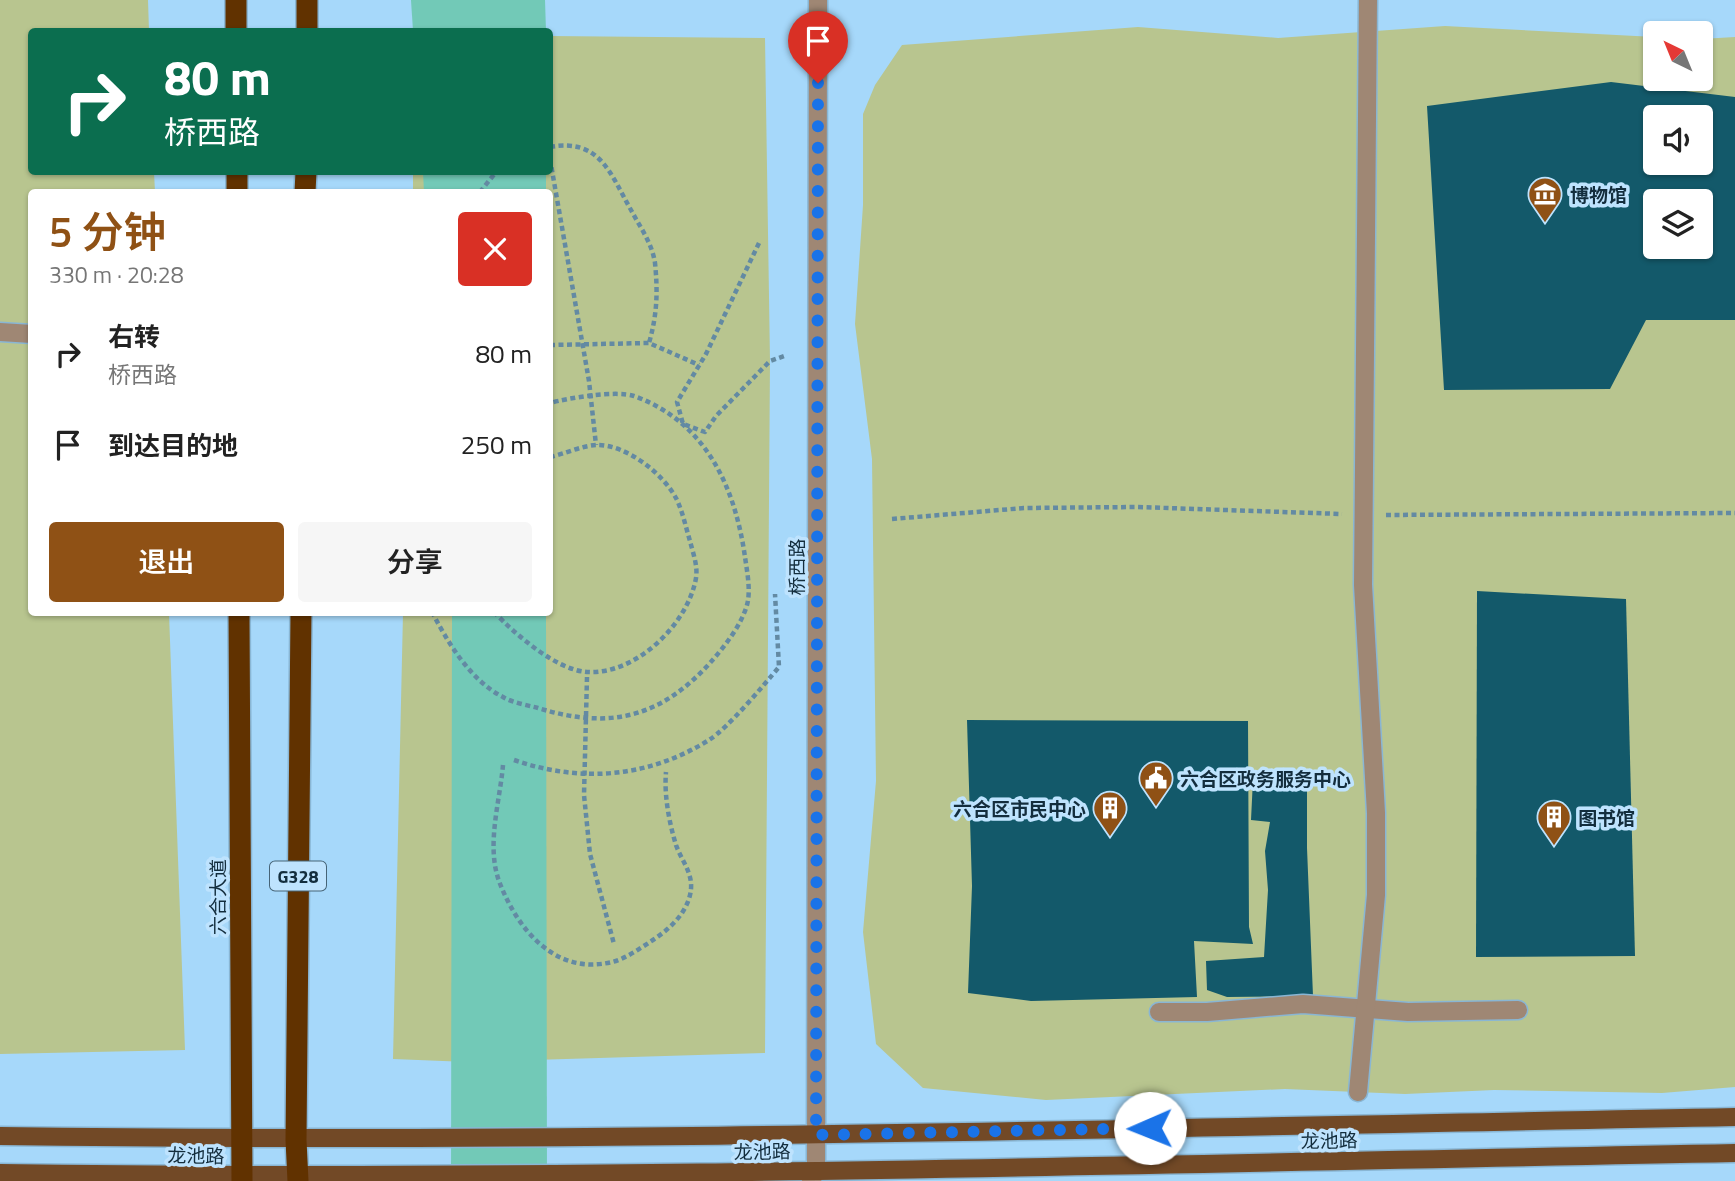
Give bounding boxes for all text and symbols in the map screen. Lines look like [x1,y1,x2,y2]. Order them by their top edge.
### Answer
pin [788,11,848,83]
north arrow [1643,21,1713,91]
map controls [1643,21,1713,259]
icon: arrive [799,22,837,60]
text: 80 m [164,39,271,114]
icon: right [49,56,140,147]
button: sound [1643,105,1713,175]
text: 桥西路 [164,108,260,156]
museum icon: 博物馆 [1526,175,1564,224]
place label: 博物馆 [1570,180,1627,209]
button: layers [1643,189,1713,259]
text: 5 分钟 [49,199,166,263]
button: close [458,212,532,286]
text: 330 m · 20:28 [49,257,184,292]
text: 右转 [108,317,160,356]
text: 80 m [475,334,532,373]
icon: right [49,335,87,373]
text: 桥西路 [108,357,177,392]
text: 250 m [461,425,532,464]
icon: arrive [49,426,87,464]
text: 到达目的地 [108,426,238,465]
button: 退出 [49,522,284,602]
button: 分享 [298,522,532,602]
street label: 桥西路 [782,538,811,596]
public building icon: 六合区政务服务中心 [1137,759,1175,808]
place label: 六合区政务服务中心 [1180,764,1351,793]
building icon: 六合区市民中心 [1091,789,1129,838]
place label: 六合区市民中心 [953,794,1086,823]
building icon: 图书馆 [1535,798,1573,847]
place label: 图书馆 [1578,803,1635,832]
street label: 六合大道 [203,859,232,935]
road number: G328 [270,862,326,890]
position arrow [1113,1091,1187,1165]
street label: 龙池路 [1300,1125,1358,1155]
street label: 龙池路 [733,1136,791,1166]
street label: 龙池路 [167,1140,225,1170]

